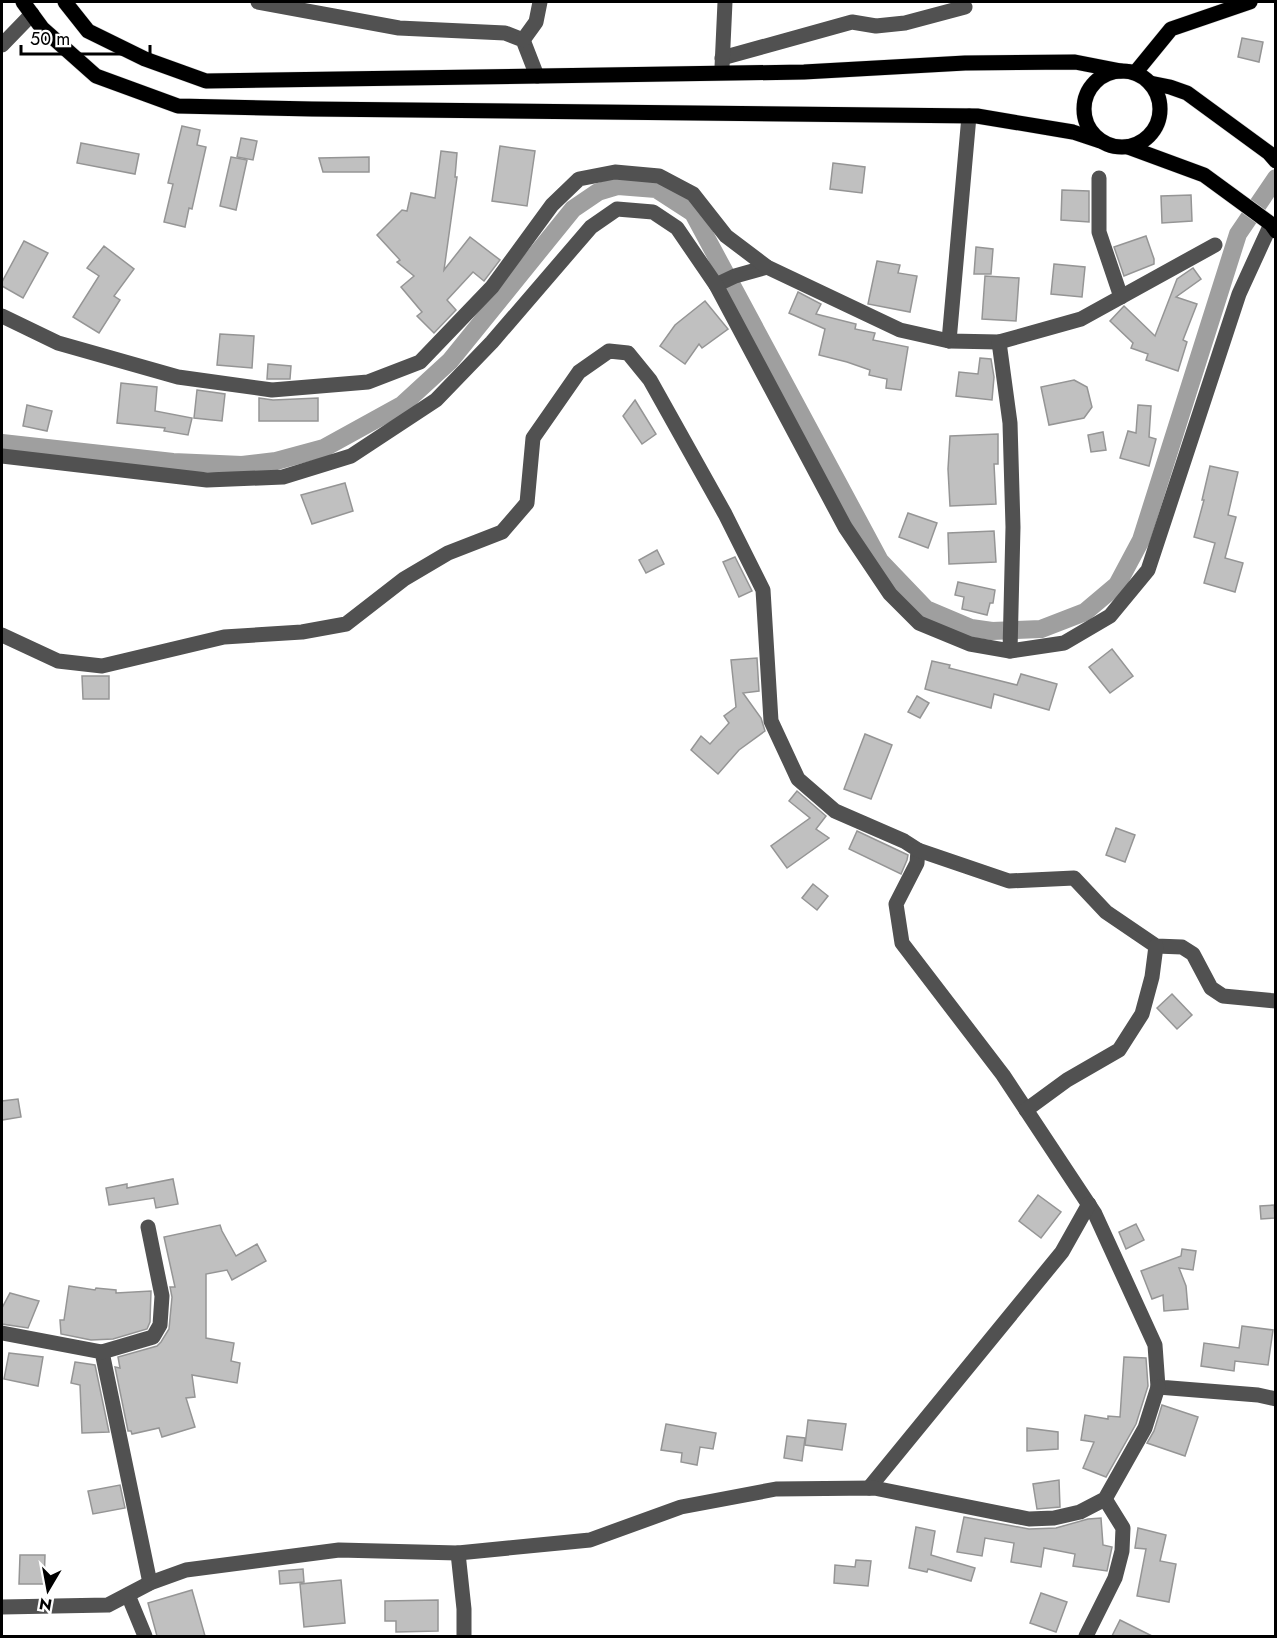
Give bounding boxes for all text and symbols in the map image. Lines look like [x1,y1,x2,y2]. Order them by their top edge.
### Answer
scale bar [21,18,150,56]
text: 50 m [30,26,70,52]
north arrow [18,1560,78,1620]
text: N [37,1592,54,1617]

